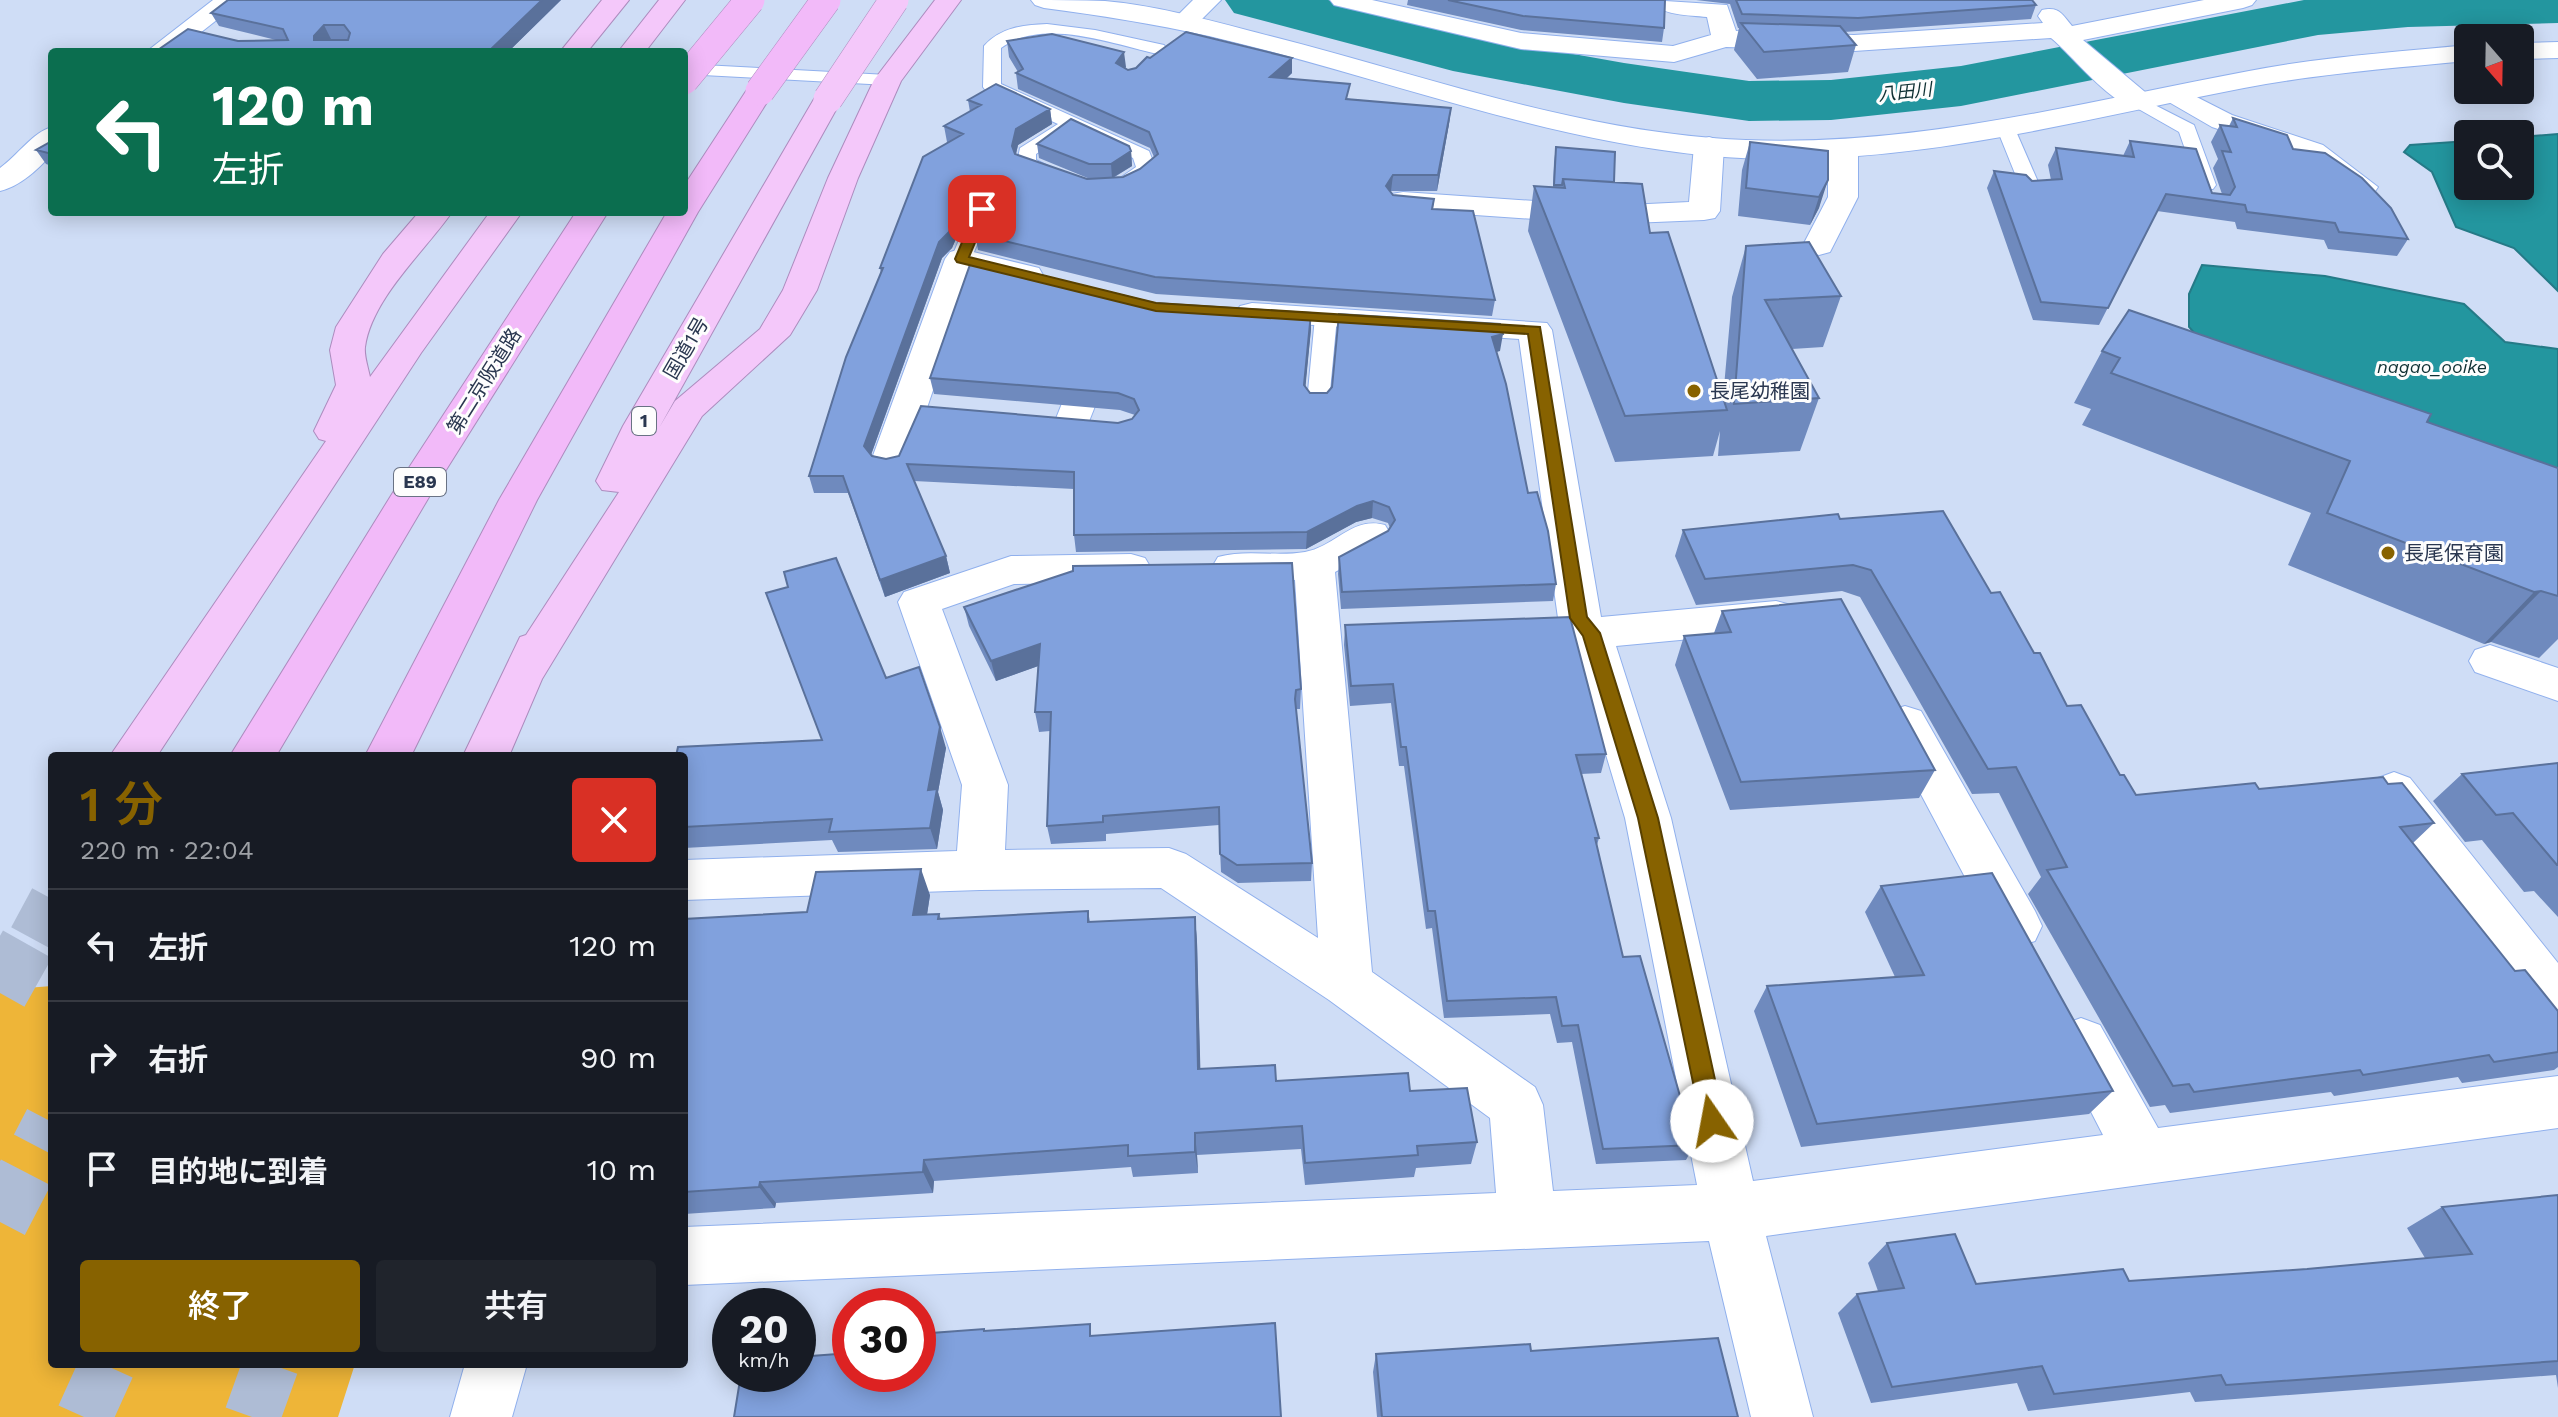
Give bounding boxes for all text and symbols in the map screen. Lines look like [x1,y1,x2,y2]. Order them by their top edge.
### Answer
north arrow [2454,24,2534,104]
map controls [2454,24,2534,200]
text: 120 m [212,73,374,139]
water label: 八田川 [1877,78,1935,105]
icon: left [80,80,184,184]
button: search [2454,120,2534,200]
text: 左折 [212,149,284,191]
pin [948,175,1016,243]
icon: arrive [960,187,1004,231]
street label: 国道1号 [659,313,713,383]
street label: 第二京阪道路 [442,324,526,438]
water label: nagao_ooike [2377,356,2487,377]
place label: 長尾幼稚園 [1710,379,1810,403]
marker: 長尾幼稚園 [1685,382,1703,400]
road number: 1 [632,407,656,435]
road number: E89 [394,468,446,496]
place label: 長尾保育園 [2404,541,2504,565]
marker: 長尾保育園 [2379,544,2397,562]
text: 1 分 [80,776,163,833]
button: close [572,778,656,862]
text: 220 m · 22:04 [80,835,254,865]
icon: left [80,923,124,967]
text: 120 m [569,928,656,963]
text: 左折 [148,930,208,965]
icon: right [80,1035,124,1079]
text: 90 m [580,1040,656,1075]
text: 右折 [148,1042,208,1077]
position arrow [1670,1079,1754,1163]
icon: arrive [80,1147,124,1191]
text: 10 m [587,1152,656,1187]
text: 目的地に到着 [148,1154,328,1189]
button: 終了 [80,1260,360,1352]
button: 共有 [376,1260,656,1352]
speed limit sign: 30 [832,1288,936,1392]
text: 20 [739,1306,789,1353]
text: km/h [738,1348,790,1372]

